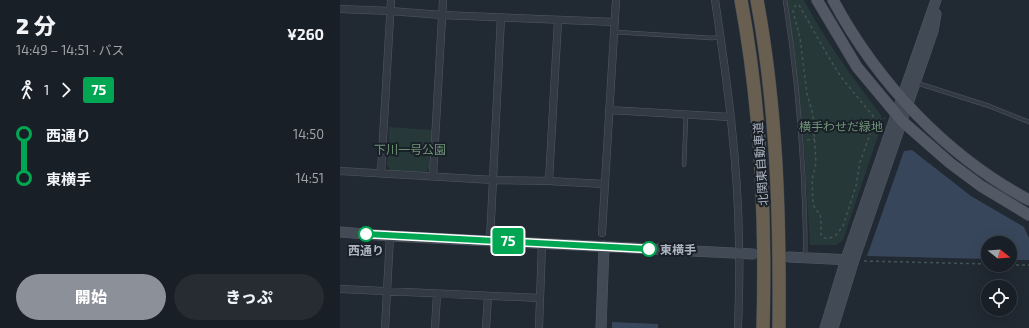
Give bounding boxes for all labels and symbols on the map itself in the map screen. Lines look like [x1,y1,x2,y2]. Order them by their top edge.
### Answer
park label: 横手わせだ緑地 [799,119,883,133]
street label: 北関東自動車道 [750,122,770,206]
park label: 下川一号公園 [374,142,446,156]
marker: 西通り [358,226,374,242]
line badge: 75 [490,228,526,254]
north arrow [981,236,1017,272]
marker: 東横手 [641,241,657,257]
place label: 東横手 [660,242,696,256]
place label: 西通り [348,243,384,257]

